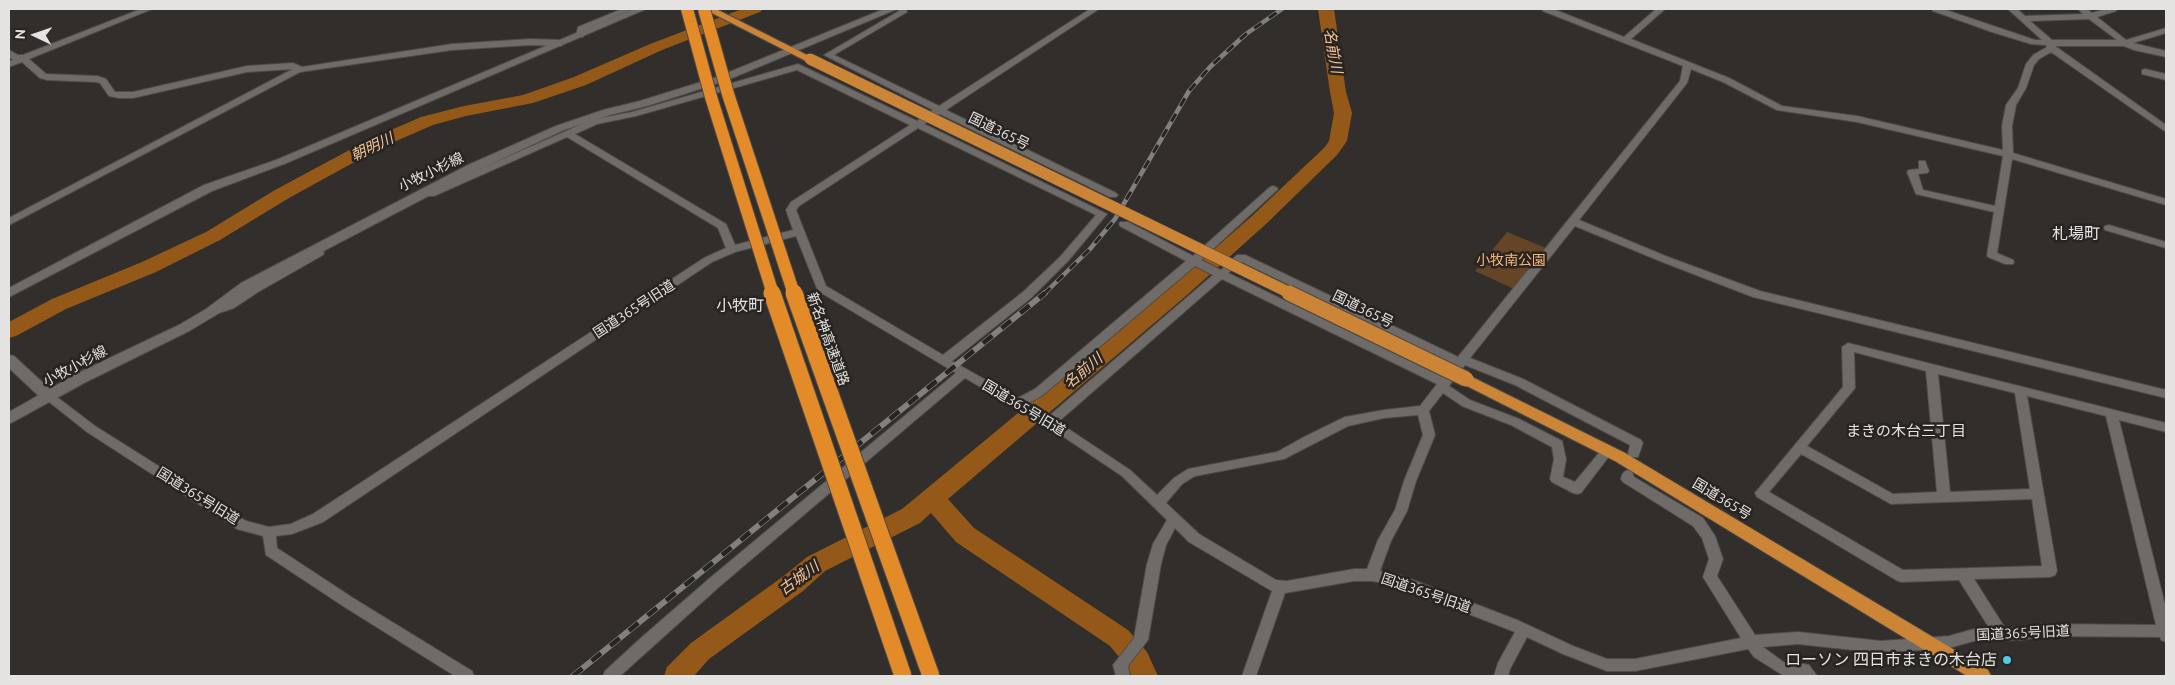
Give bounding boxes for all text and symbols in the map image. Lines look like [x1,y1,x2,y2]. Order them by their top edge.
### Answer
north arrow [10,10,60,60]
water label: 名前川 [1320,27,1346,75]
text: N [12,29,28,40]
street label: 国道365号 [966,109,1032,153]
water label: 朝明川 [348,129,396,165]
street label: 小牧小杉線 [396,149,466,195]
district label: 札場町 [2052,224,2100,244]
park label: 小牧南公園 [1476,252,1546,268]
street label: 国道365号旧道 [590,276,678,342]
street label: 国道365号 [1330,287,1396,331]
street label: 新名神高速道路 [803,290,853,388]
district label: 小牧町 [716,296,764,316]
street label: 小牧小杉線 [40,342,110,390]
water label: 名前川 [1060,350,1106,392]
street label: 国道365号旧道 [980,377,1068,439]
district label: まきの木台三丁目 [1846,422,1966,440]
street label: 国道365号旧道 [154,464,242,528]
street label: 国道365号 [1690,475,1754,523]
water label: 古城川 [776,557,822,599]
street label: 国道365号旧道 [1379,570,1473,616]
street label: 国道365号旧道 [1976,622,2070,644]
place label: ローソン 四日市まきの木台店 [1785,650,1997,670]
marker: ローソン 四日市まきの木台店 [2001,654,2013,666]

